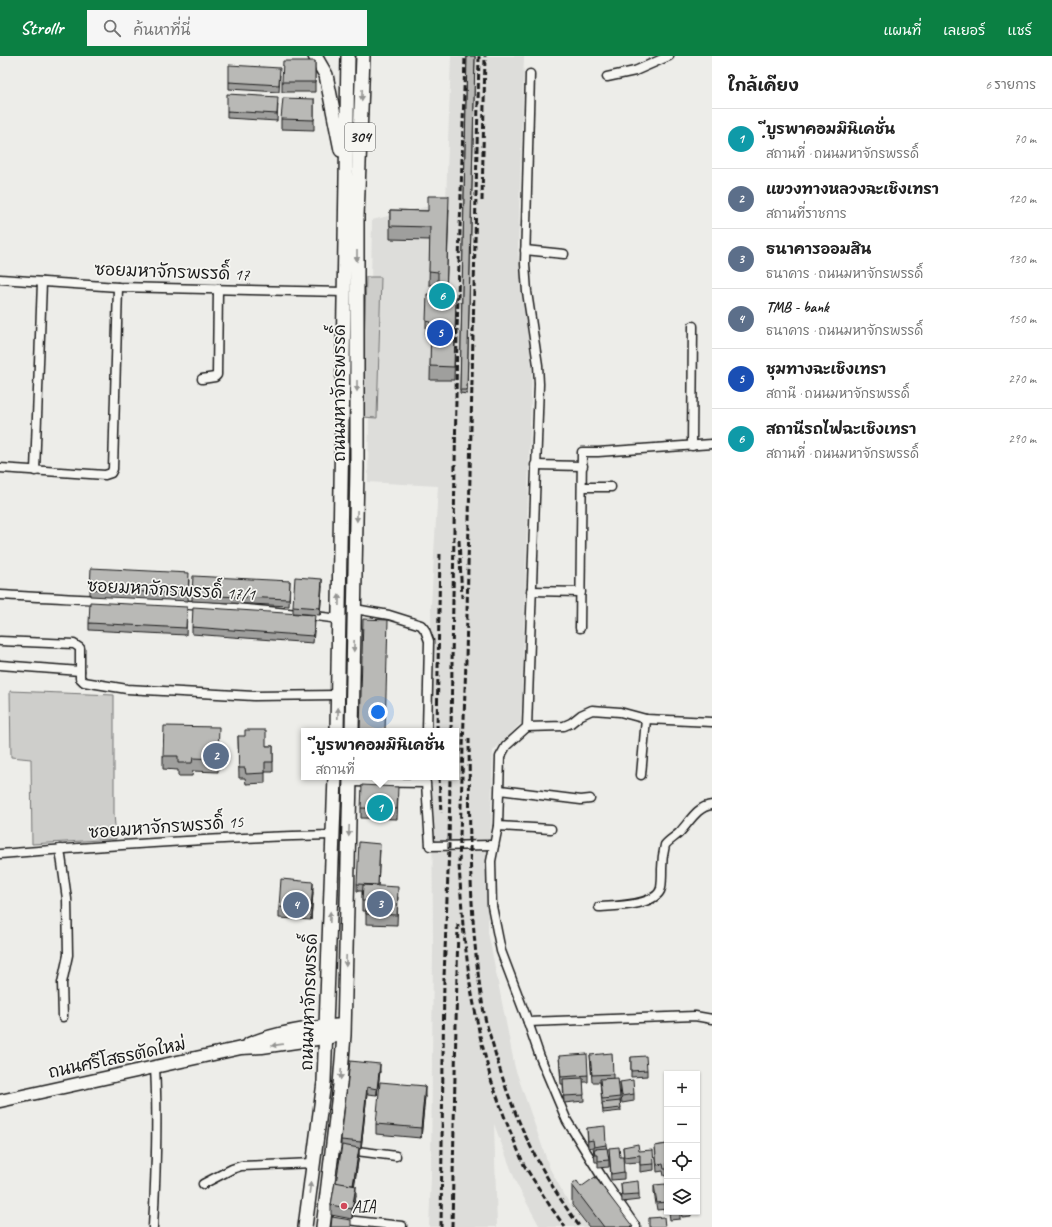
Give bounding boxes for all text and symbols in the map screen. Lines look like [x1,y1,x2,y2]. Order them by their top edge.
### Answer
search box [87,10,367,46]
text: Strollr [20,16,63,40]
icon: search [101,17,123,39]
text: ค้นหาที่นี่ [133,21,190,40]
text: แผนที่ [883,22,921,39]
text: เลเยอร์ [943,22,985,39]
text: แชร์ [1007,22,1032,39]
text: ใกล้เคียง [728,75,799,96]
text: 6 รายการ [985,77,1036,93]
one-way arrow [359,89,365,102]
text: ฺีบูรพาคอมมินิเคชั่น [766,120,895,139]
road number: 304 [345,123,375,151]
text: 1 [738,131,744,147]
text: 70 m [1014,131,1036,147]
text: สถานที่ · ถนนมหาจักรพรรดิ์ [766,146,919,162]
text: แขวงทางหลวงฉะเชิงเทรา [766,180,939,199]
text: 2 [738,191,744,207]
text: 120 m [1008,191,1036,207]
text: สถานที่ราชการ [766,206,847,222]
text: ธนาคารออมสิน [766,240,871,259]
one-way arrow [354,250,360,263]
text: 3 [738,251,744,267]
text: 130 m [1008,251,1036,267]
street label: ซอยมหาจักรพรรดิ์ 17 [94,254,251,285]
text: ธนาคาร · ถนนมหาจักรพรรดิ์ [766,266,923,282]
pin: 6 [429,281,455,311]
text: TMB - bank [766,298,829,317]
text: 4 [738,311,744,327]
text: 150 m [1008,311,1036,327]
pin: 5 [427,318,453,348]
text: ธนาคาร · ถนนมหาจักรพรรดิ์ [766,323,923,339]
street label: ถนนมหาจักรพรรดิ์ [323,324,350,462]
text: ชุมทางฉะเชิงเทรา [766,360,886,379]
text: 5 [738,371,744,387]
text: 270 m [1008,371,1036,387]
one-way arrow [354,380,360,393]
text: สถานี · ถนนมหาจักรพรรดิ์ [766,386,910,402]
text: สถานีรถไฟฉะเชิงเทรา [766,420,916,439]
text: 6 [738,431,744,447]
text: 290 m [1008,431,1036,447]
text: สถานที่ · ถนนมหาจักรพรรดิ์ [766,446,919,462]
one-way arrow [353,510,360,522]
street label: ซอยมหาจักรพรรดิ์ 17/1 [86,570,257,605]
one-way arrow [336,593,342,606]
one-way arrow [351,640,357,653]
your location [368,702,388,722]
one-way arrow [335,706,341,719]
popup [301,728,459,780]
text: ฺีบูรพาคอมมินิเคชั่น [315,736,445,755]
pin: 2 [203,741,229,771]
text: สถานที่ [315,762,355,778]
pin: 1 [367,793,393,823]
street label: ซอยมหาจักรพรรดิ์ 15 [88,806,245,843]
one-way arrow [346,825,352,838]
pin: 3 [367,889,393,919]
pin: 4 [283,890,309,920]
one-way arrow [327,911,334,923]
street label: ถนนมหาจักรพรรดิ์ [291,933,322,1071]
one-way arrow [343,955,349,968]
street label: ถนนศรีโสธรตัดใหม่ [46,1032,188,1083]
one-way arrow [271,1042,283,1048]
one-way arrow [337,1068,344,1080]
map controls [664,1071,700,1215]
button: + [664,1071,700,1107]
button: − [664,1107,700,1143]
button: locate [664,1143,700,1179]
button: layers [664,1179,700,1215]
one-way arrow [307,1182,313,1194]
place label: AIA [352,1196,376,1217]
marker: AIA [339,1201,349,1211]

